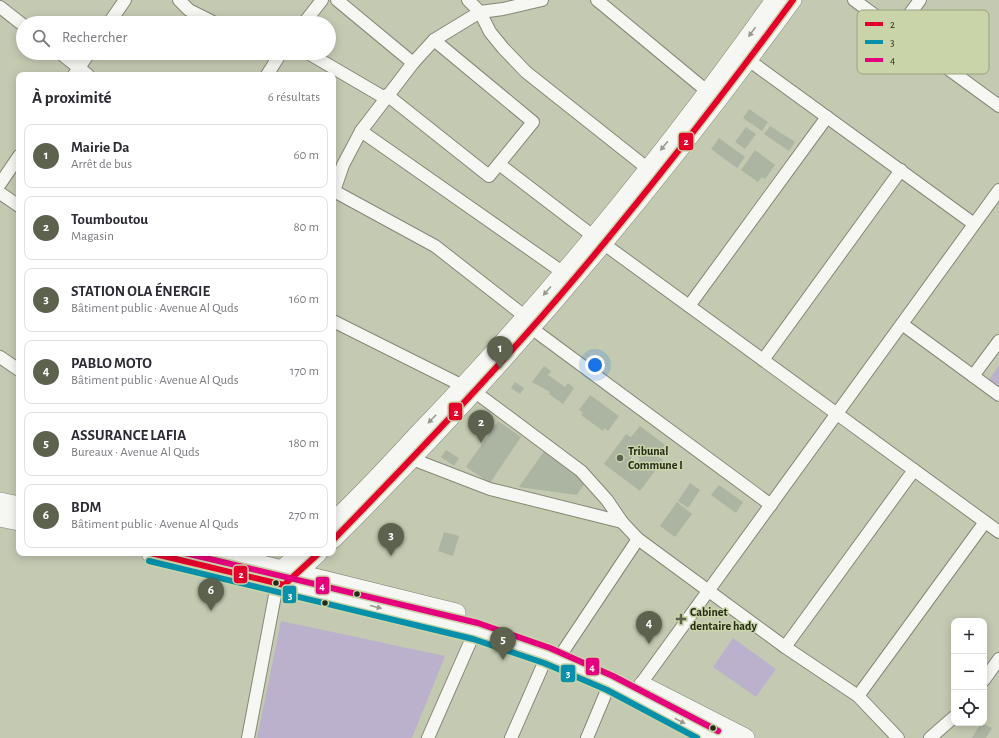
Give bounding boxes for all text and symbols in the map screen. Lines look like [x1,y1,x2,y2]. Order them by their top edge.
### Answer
legend [857,10,989,74]
search box [16,16,336,60]
text: 2 [890,19,895,30]
one-way arrow [747,26,756,37]
icon: search [30,27,52,49]
text: Rechercher [62,30,127,45]
text: 3 [890,37,895,48]
text: 4 [890,55,895,66]
text: À proximité [32,89,112,106]
text: 6 résultats [268,91,320,104]
line badge: 2 [678,132,694,151]
text: 2 [683,136,689,147]
text: Mairie Da [71,140,129,155]
one-way arrow [660,141,669,152]
text: 1 [44,149,48,162]
text: 60 m [293,149,319,162]
text: Arrêt de bus [71,158,132,171]
text: Toumboutou [71,212,148,227]
text: 2 [43,221,49,234]
text: 80 m [293,221,319,234]
text: Magasin [71,230,114,243]
text: STATION OLA ÉNERGIE [71,284,210,299]
one-way arrow [543,286,552,295]
text: 3 [43,293,49,306]
text: 160 m [289,293,319,306]
text: Bâtiment public · Avenue Al Quds [71,302,239,315]
pin: 1 [487,336,513,369]
your location [585,355,605,375]
text: PABLO MOTO [71,356,152,371]
text: 4 [43,365,49,378]
text: 170 m [290,365,319,378]
text: Bâtiment public · Avenue Al Quds [71,374,239,387]
line badge: 2 [448,402,463,421]
text: 2 [453,407,459,418]
pin: 2 [468,410,494,443]
one-way arrow [428,414,437,423]
text: ASSURANCE LAFIA [71,428,186,443]
text: 5 [43,437,49,450]
text: 180 m [289,437,319,450]
place label: Tribunal Commune I [628,445,683,471]
text: Bureaux · Avenue Al Quds [71,446,200,459]
marker: Tribunal Commune I [615,453,625,463]
text: BDM [71,500,101,515]
text: 6 [43,509,49,522]
text: 270 m [288,509,319,522]
text: Bâtiment public · Avenue Al Quds [71,518,239,531]
pin: 3 [378,523,404,556]
line badge: 2 [233,565,248,584]
text: 2 [238,569,244,580]
line badge: 4 [315,576,330,595]
pin: 6 [198,578,224,611]
unlabelled marker [271,578,281,588]
text: 4 [319,581,325,592]
line badge: 3 [282,585,297,604]
unlabelled marker [352,589,362,599]
text: 3 [288,590,293,601]
unlabelled marker [320,598,330,608]
one-way arrow [371,604,383,610]
place label: Cabinet dentaire hady [690,606,757,633]
pin: 4 [636,611,662,644]
marker: Cabinet dentaire hady [675,613,687,625]
map controls [951,618,987,726]
button: + [951,618,987,654]
pin: 5 [490,627,516,660]
button: − [951,654,987,690]
line badge: 4 [585,657,600,676]
text: 4 [589,662,595,673]
line badge: 3 [560,664,576,683]
text: 3 [566,668,571,679]
button: locate [951,690,987,726]
one-way arrow [675,717,686,724]
unlabelled marker [708,723,718,733]

